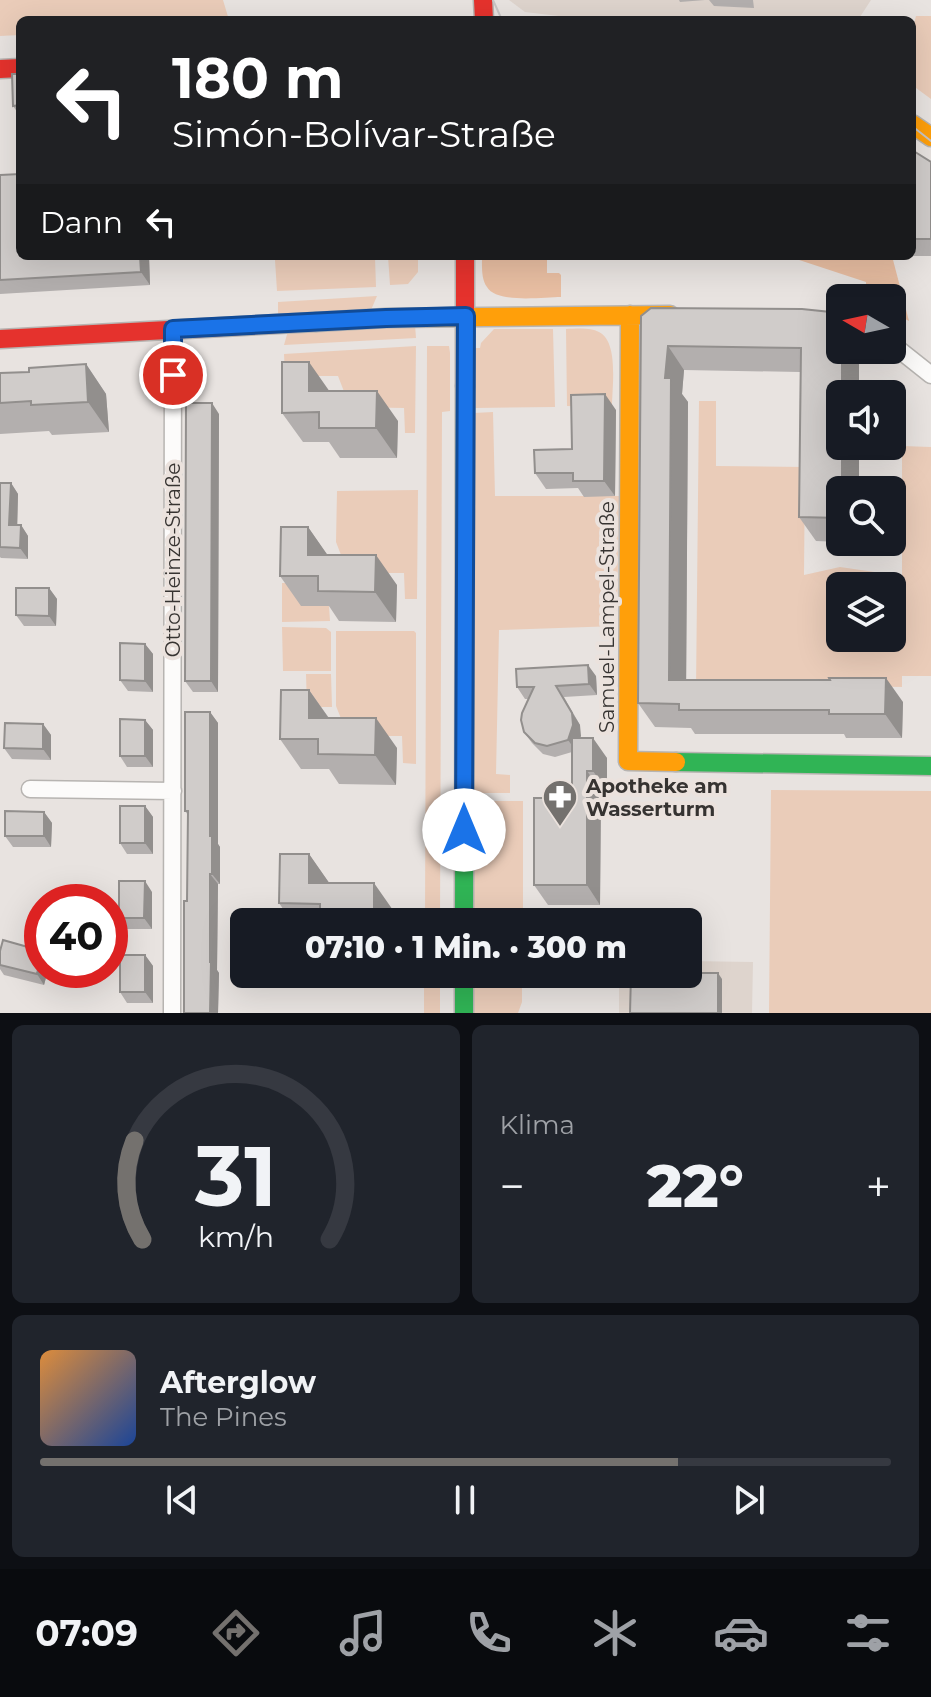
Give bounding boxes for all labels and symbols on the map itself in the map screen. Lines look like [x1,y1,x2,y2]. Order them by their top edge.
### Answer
north arrow [826,284,906,364]
pin [139,341,207,409]
street label: Otto-Heinze-Straße [161,463,185,657]
street label: Samuel-Lampel-Straße [595,501,619,733]
place label: Apotheke am Wasserturm [585,774,728,821]
pharmacy icon: Apotheke am Wasserturm [541,778,579,828]
position arrow [422,788,506,872]
speed limit sign: 40 [24,884,128,988]

